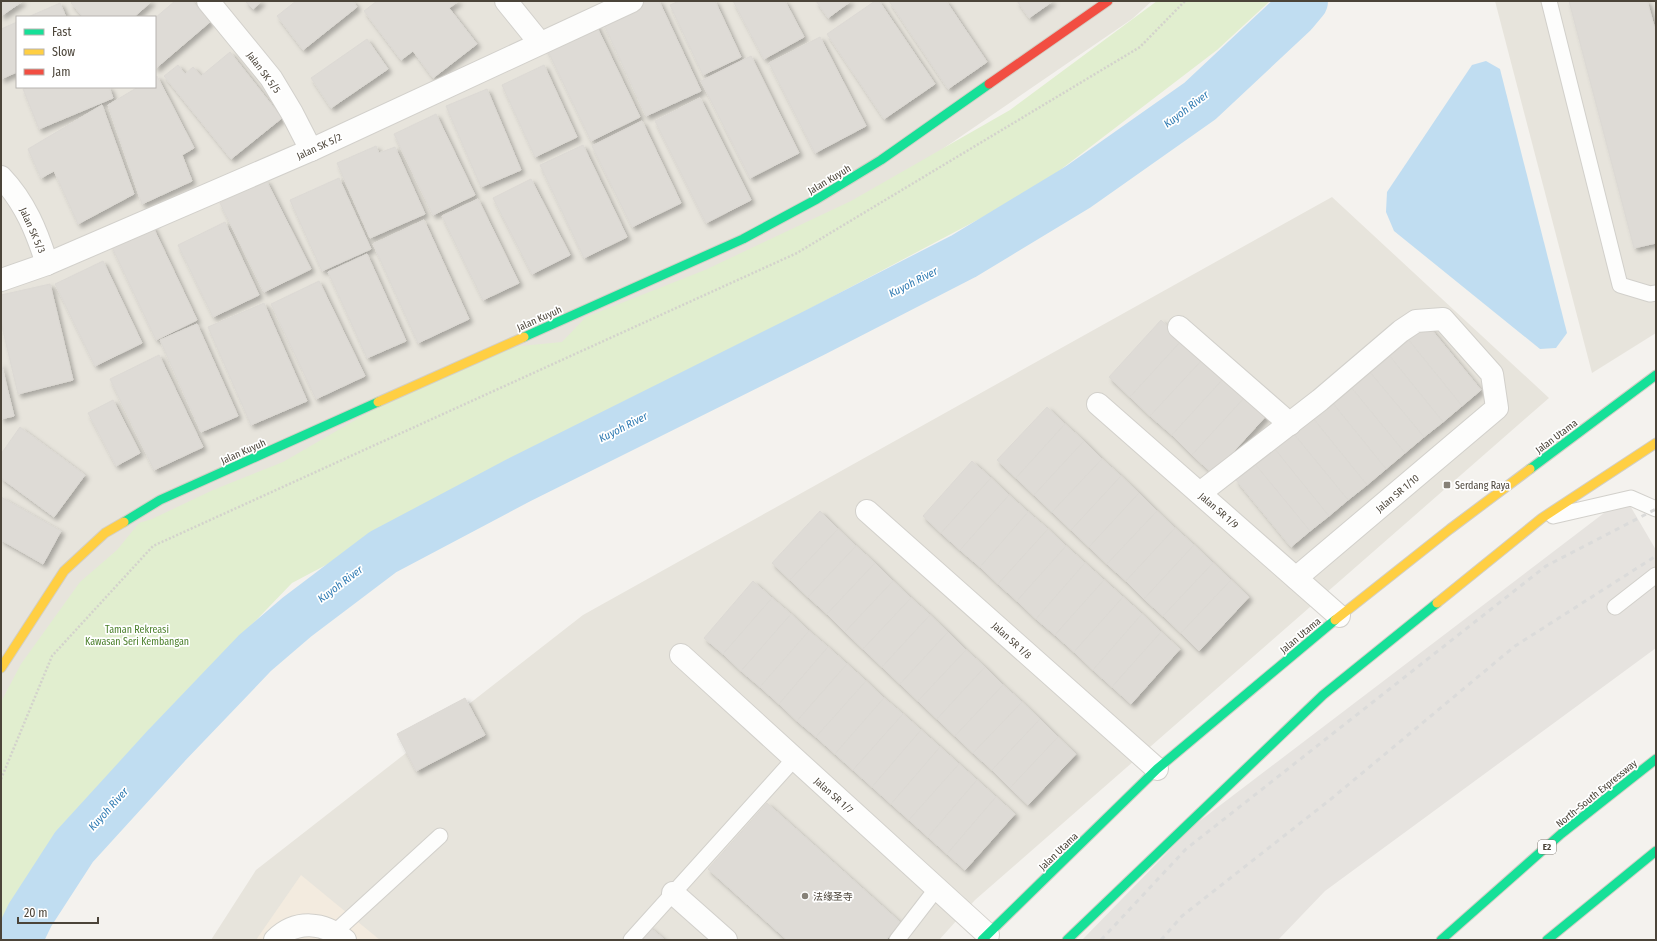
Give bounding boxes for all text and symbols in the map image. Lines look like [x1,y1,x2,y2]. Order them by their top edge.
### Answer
legend [16,16,156,88]
text: Fast [52,25,71,39]
text: Slow [52,45,75,59]
street label: Jalan SK 5/5 [244,50,283,96]
text: Jam [52,65,70,79]
water label: Kuyoh River [1161,88,1212,131]
street label: Jalan SK 5/2 [295,131,344,163]
street label: Jalan Kuyuh [806,162,853,197]
street label: Jalan SK 5/3 [17,206,48,255]
water label: Kuyoh River [887,264,941,300]
street label: Jalan Kuyuh [515,304,564,334]
water label: Kuyoh River [597,409,651,445]
street label: Jalan Utama [1533,417,1580,456]
street label: Jalan Kuyuh [219,437,268,467]
street label: Jalan SR 1/10 [1374,472,1422,515]
marker: Serdang Raya [1442,480,1452,490]
place label: Serdang Raya [1455,480,1510,492]
street label: Jalan SR 1/9 [1196,490,1241,531]
water label: Kuyoh River [315,563,366,606]
street label: Jalan Utama [1278,615,1323,656]
street label: Jalan SR 1/8 [989,620,1033,662]
park label: Taman Rekreasi Kawasan Seri Kembangan [85,624,189,648]
street label: North–South Expressway [1554,757,1640,830]
street label: Jalan SR 1/7 [811,775,855,816]
water label: Kuyoh River [86,784,132,833]
street label: Jalan Utama [1037,830,1081,873]
road number: E2 [1538,840,1556,854]
marker: 法缘圣寺 [800,891,810,901]
place label: 法缘圣寺 [813,891,853,903]
scale bar [18,899,98,925]
text: 20 m [24,906,48,920]

